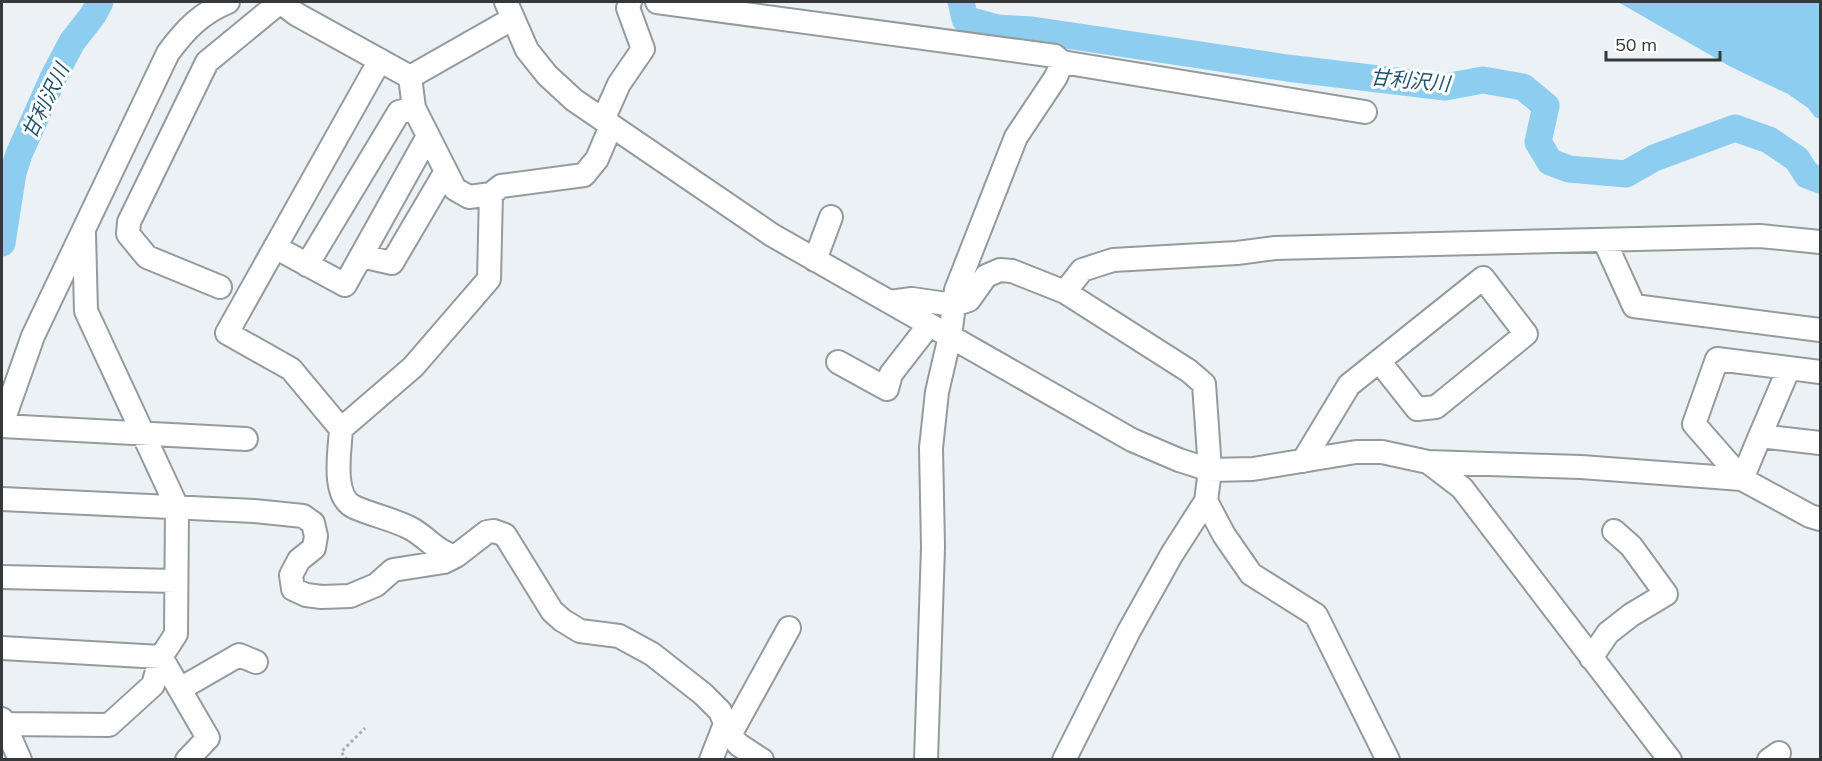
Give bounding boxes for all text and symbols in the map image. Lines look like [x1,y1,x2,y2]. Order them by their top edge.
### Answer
scale bar [1606,24,1720,62]
text: 50 m [1615,33,1657,56]
water label: 甘利沢川 [16,58,75,142]
water label: 甘利沢川 [1369,64,1453,96]

